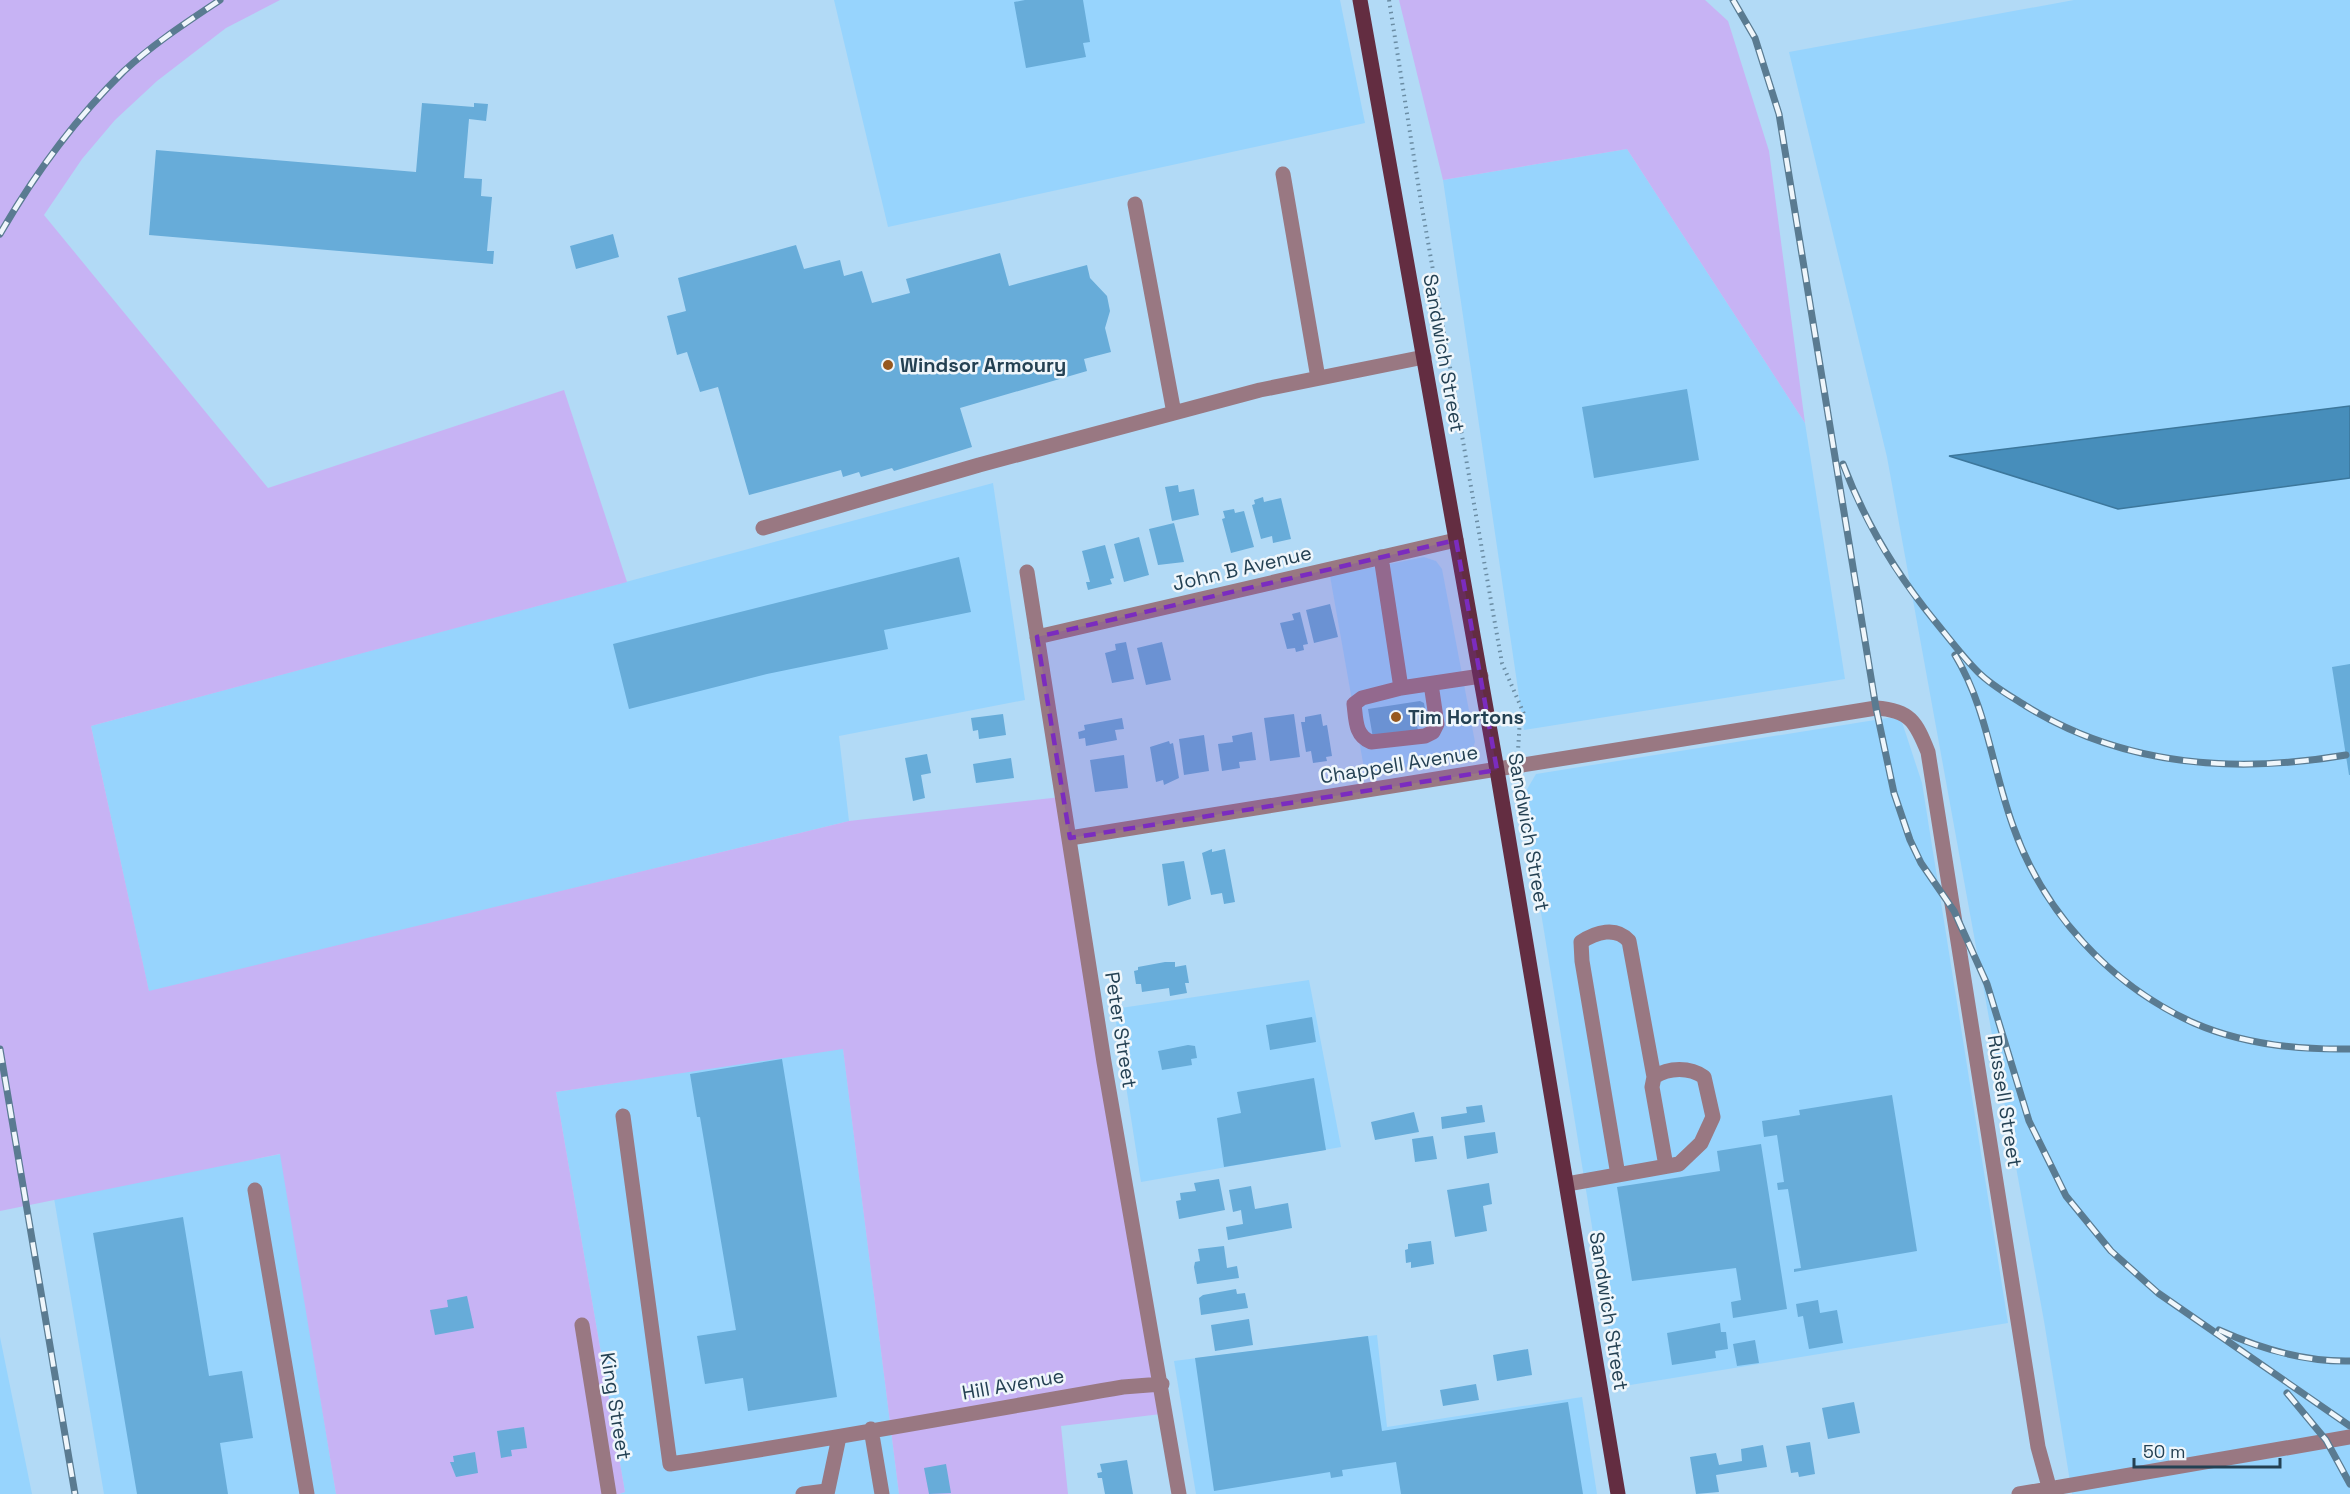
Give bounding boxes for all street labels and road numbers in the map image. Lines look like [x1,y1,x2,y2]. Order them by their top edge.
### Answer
street label: Sandwich Street [1417,272,1471,434]
street label: John B Avenue [1170,539,1314,597]
street label: Chappell Avenue [1318,739,1480,789]
street label: Sandwich Street [1502,751,1556,913]
street label: Peter Street [1099,970,1143,1090]
street label: Russell Street [1982,1033,2028,1169]
street label: Sandwich Street [1584,1230,1634,1392]
street label: King Street [595,1350,637,1462]
street label: Hill Avenue [960,1362,1066,1406]

